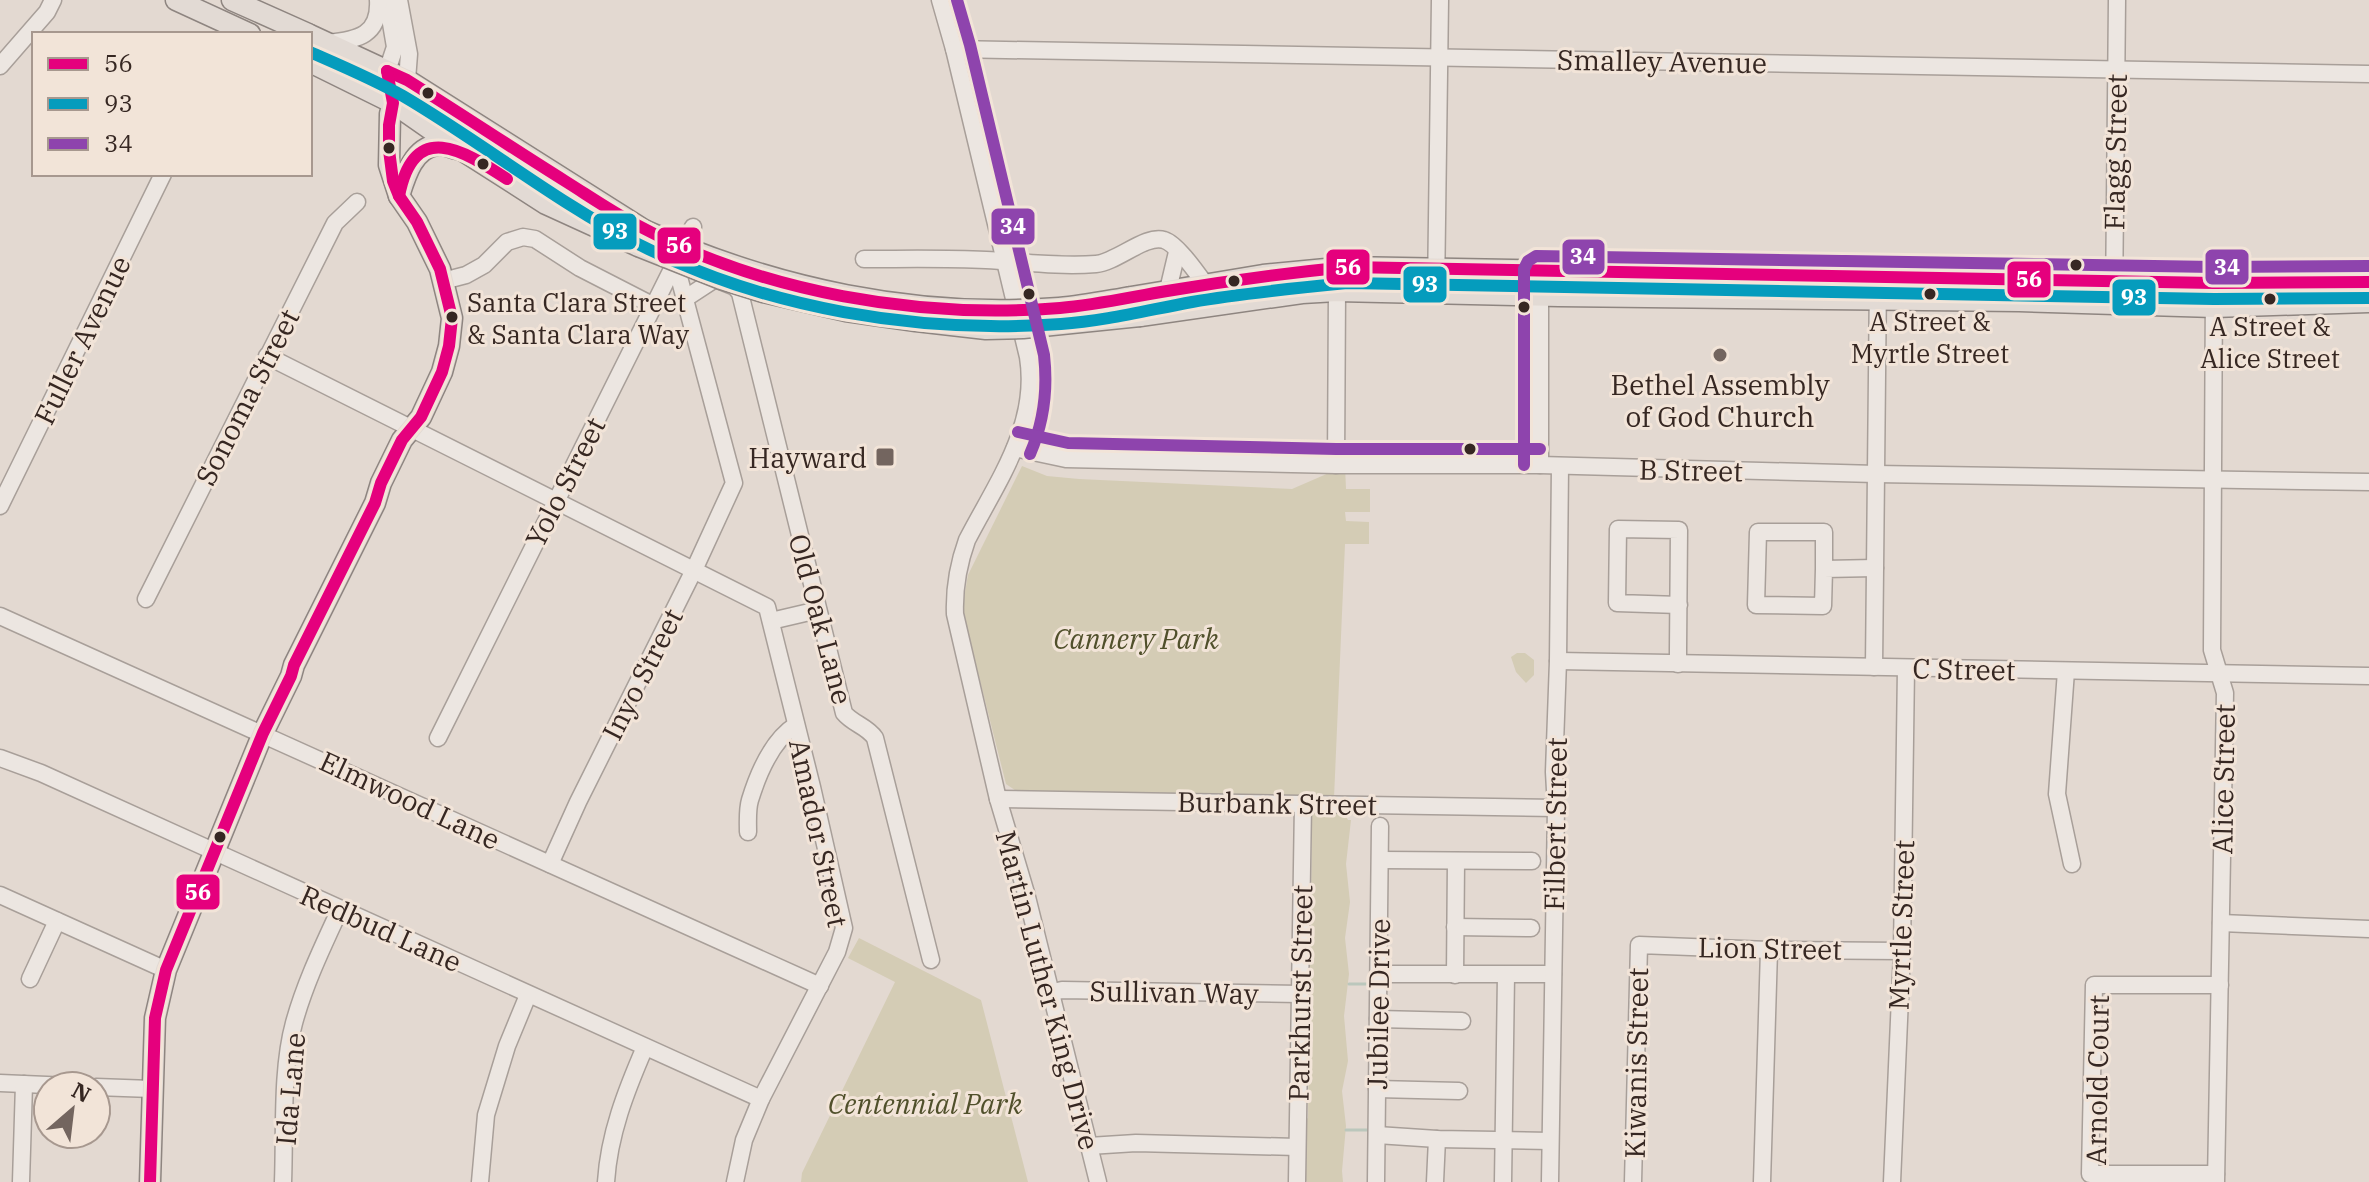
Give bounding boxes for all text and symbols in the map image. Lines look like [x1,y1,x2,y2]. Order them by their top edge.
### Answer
legend [32,32,312,176]
street label: Smalley Avenue [1557,41,1767,81]
text: 56 [104,47,133,79]
street label: Flagg Street [2095,73,2135,231]
unlabelled marker [420,85,436,101]
text: 93 [104,87,133,119]
text: 34 [104,127,133,159]
unlabelled marker [381,140,397,156]
unlabelled marker [475,156,491,172]
line badge: 34 [990,207,1036,246]
text: 34 [1000,211,1026,240]
line badge: 93 [592,212,638,251]
text: 93 [602,216,628,245]
line badge: 56 [656,226,702,265]
text: 56 [666,230,692,259]
line badge: 34 [1561,238,1606,276]
text: 34 [1570,241,1596,270]
line badge: 56 [1325,248,1371,286]
line badge: 34 [2204,248,2250,286]
street label: Fuller Avenue [25,250,139,430]
text: 56 [1335,252,1361,281]
text: 34 [2214,252,2240,281]
unlabelled marker [2068,257,2084,273]
line badge: 56 [2006,260,2052,299]
text: 56 [2016,264,2042,293]
line badge: 93 [1402,265,1448,304]
text: 93 [1412,269,1438,298]
unlabelled marker [1226,273,1242,289]
line badge: 93 [2111,278,2157,317]
text: 93 [2121,282,2147,311]
place label: Santa Clara Street & Santa Clara Way [467,285,689,351]
unlabelled marker [1021,286,1037,302]
marker: A Street & Myrtle Street [1922,286,1938,302]
marker: A Street & Alice Street [2262,291,2278,307]
unlabelled marker [1516,299,1532,315]
street label: Sonoma Street [187,302,307,491]
place label: A Street & Myrtle Street [1851,304,2009,370]
marker: Santa Clara Street & Santa Clara Way [444,309,460,325]
place label: A Street & Alice Street [2200,309,2340,375]
marker: Bethel Assembly of God Church [1711,346,1729,364]
place label: Bethel Assembly of God Church [1610,366,1830,435]
street label: Yolo Street [517,411,614,553]
place label: Hayward [748,439,867,476]
unlabelled marker [1462,441,1478,457]
marker: Hayward [874,446,896,468]
street label: B Street [1639,451,1743,489]
street label: Old Oak Lane [780,530,862,708]
street label: Inyo Street [593,602,691,746]
park label: Cannery Park [1053,620,1219,657]
street label: C Street [1912,650,2016,688]
street label: Alice Street [2203,703,2243,855]
street label: Amador Street [781,735,857,931]
street label: Filbert Street [1535,737,1575,911]
street label: Elmwood Lane [314,742,506,858]
street label: Burbank Street [1177,783,1377,823]
street label: Martin Luther King Drive [988,826,1108,1154]
unlabelled marker [212,829,228,845]
street label: Myrtle Street [1880,839,1922,1011]
line badge: 56 [175,873,221,911]
street label: Redbud Lane [294,876,468,980]
text: 56 [185,877,211,906]
street label: Parkhurst Street [1280,884,1320,1102]
street label: Jubilee Drive [1358,918,1398,1090]
street label: Lion Street [1698,928,1843,968]
street label: Kiwanis Street [1616,967,1656,1159]
street label: Sullivan Way [1089,972,1259,1012]
street label: Arnold Court [2077,994,2117,1166]
street label: Ida Lane [267,1031,313,1147]
north arrow [32,1070,112,1150]
text: N [67,1075,96,1109]
park label: Centennial Park [828,1085,1022,1122]

